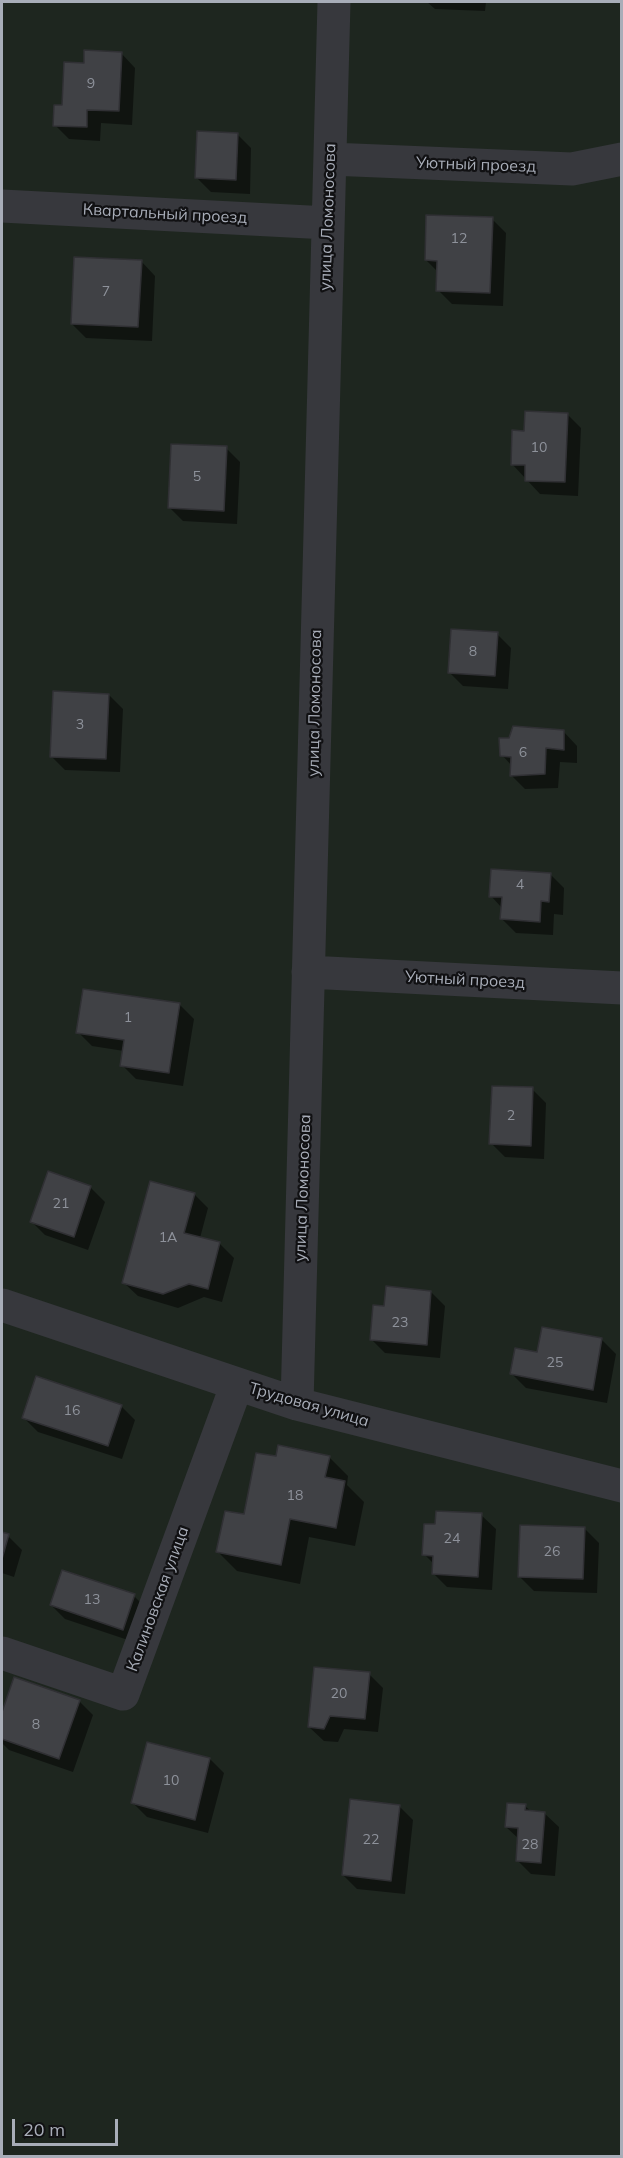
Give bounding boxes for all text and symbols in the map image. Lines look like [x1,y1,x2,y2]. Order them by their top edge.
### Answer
house number: 9 [87,76,95,92]
street label: улица Ломоносова [316,143,340,291]
street label: Уютный проезд [416,153,536,177]
street label: Квартальный проезд [82,200,248,228]
house number: 12 [451,231,467,247]
house number: 7 [102,284,110,300]
house number: 10 [531,440,547,456]
house number: 5 [193,469,201,485]
street label: улица Ломоносова [304,629,326,777]
house number: 8 [469,644,477,660]
house number: 3 [76,717,84,733]
house number: 6 [519,745,527,761]
house number: 4 [516,877,524,893]
street label: Уютный проезд [404,967,526,993]
house number: 1 [124,1010,132,1026]
house number: 2 [507,1108,515,1124]
street label: улица Ломоносова [291,1114,315,1262]
house number: 21 [53,1196,69,1212]
house number: 1А [159,1230,177,1246]
house number: 23 [392,1315,408,1331]
house number: 25 [547,1355,563,1371]
street label: Трудовая улица [247,1379,371,1431]
house number: 16 [64,1403,80,1419]
house number: 18 [287,1488,303,1504]
street label: Калиновская улица [123,1524,193,1674]
house number: 24 [444,1531,460,1547]
house number: 26 [544,1544,560,1560]
house number: 13 [84,1592,100,1608]
house number: 20 [331,1686,347,1702]
house number: 8 [32,1717,40,1733]
house number: 10 [163,1773,179,1789]
house number: 22 [363,1832,379,1848]
house number: 28 [522,1837,538,1853]
scale bar [15,2107,122,2145]
text: 20 m [23,2118,65,2141]

